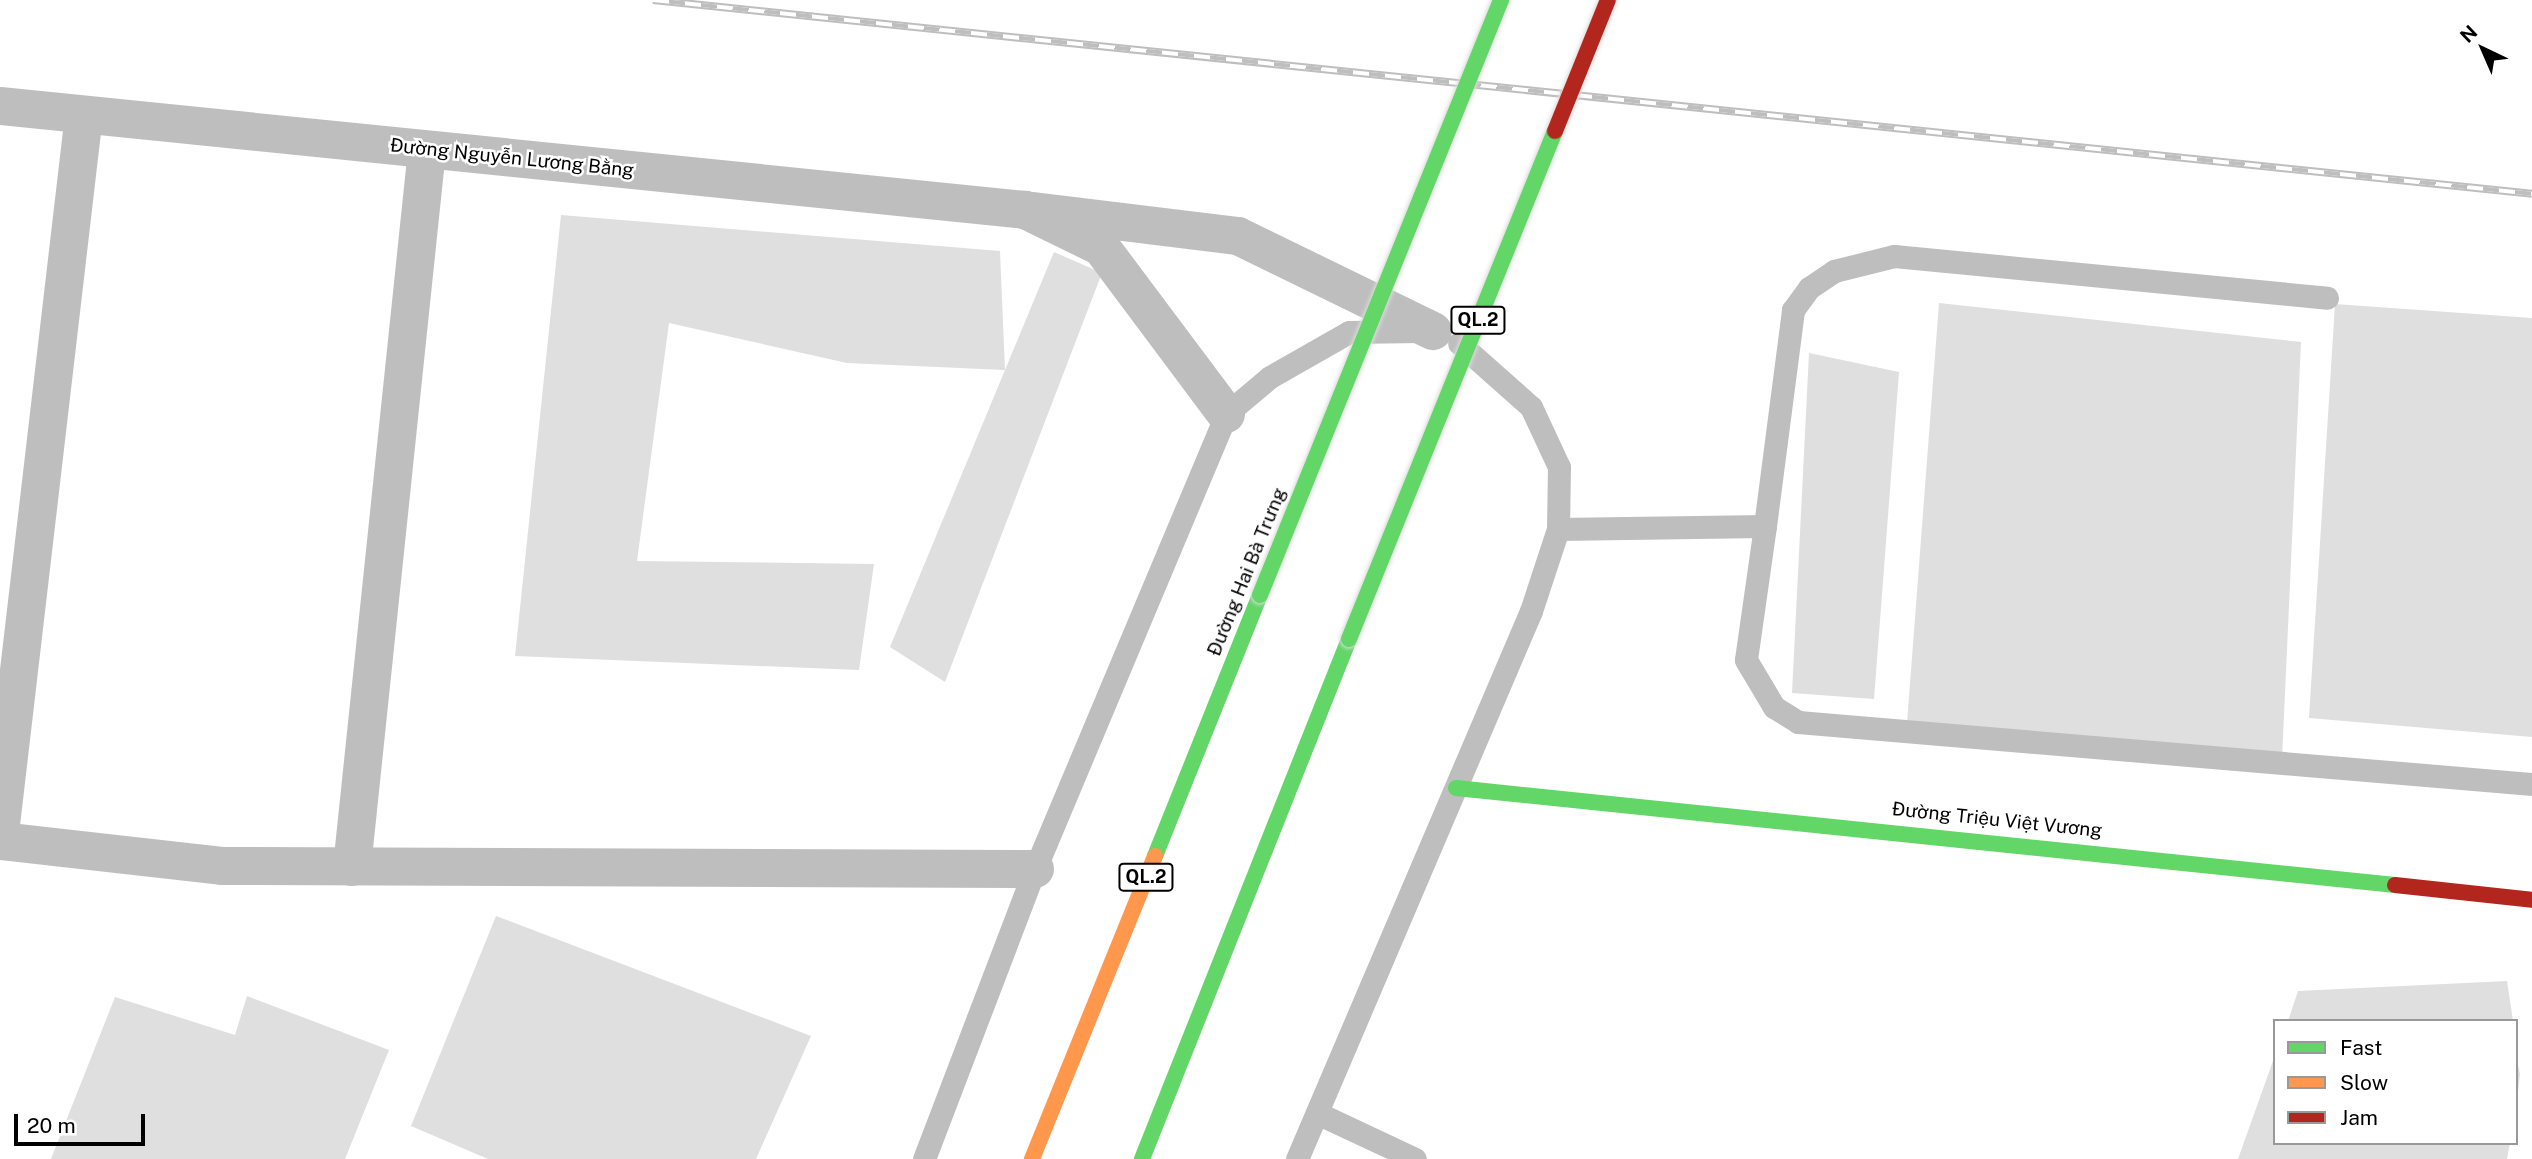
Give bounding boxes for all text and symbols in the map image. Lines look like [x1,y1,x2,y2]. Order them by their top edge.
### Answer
north arrow [2448,14,2518,84]
text: N [2455,21,2481,47]
street label: Đường Nguyễn Lương Bằng [389,134,635,182]
road number: QL.2 [1450,306,1506,334]
street label: Đường Hai Bà Trưng [1203,484,1291,660]
street label: Đường Triệu Việt Vương [1890,798,2104,842]
road number: QL.2 [1118,862,1174,892]
legend [2273,1019,2518,1145]
text: Fast [2340,1035,2382,1060]
text: Slow [2340,1070,2388,1095]
scale bar [18,1100,149,1144]
text: Jam [2340,1105,2378,1130]
text: 20 m [27,1113,76,1138]

